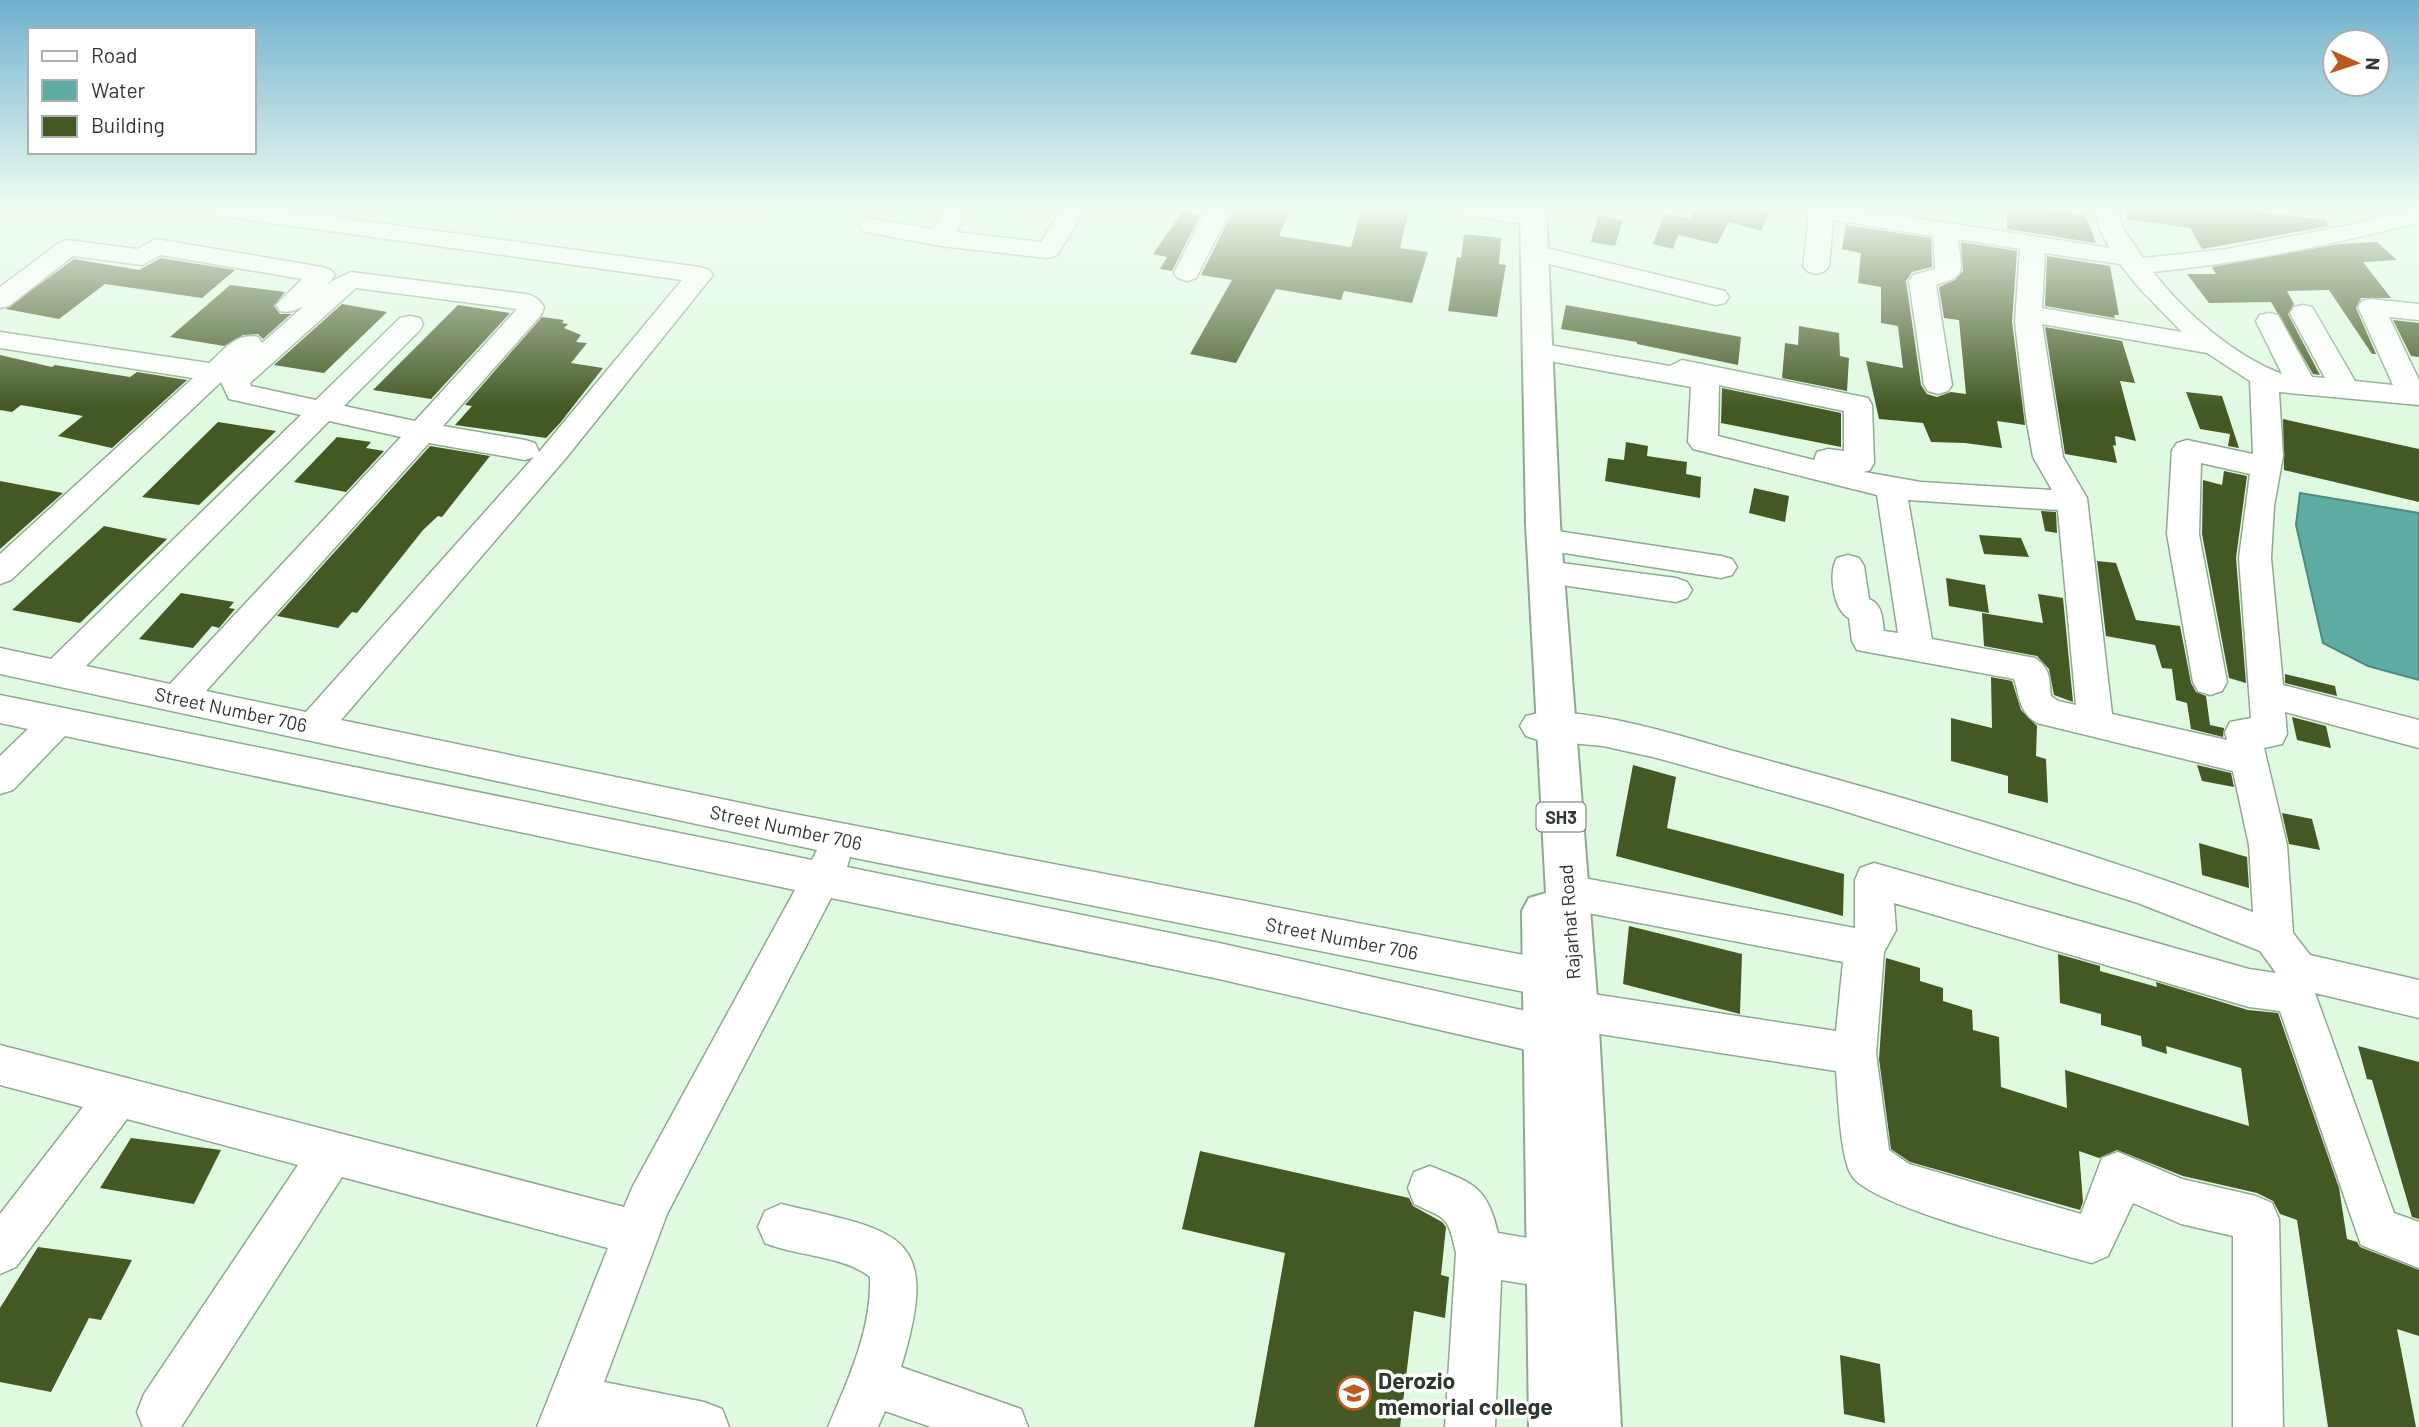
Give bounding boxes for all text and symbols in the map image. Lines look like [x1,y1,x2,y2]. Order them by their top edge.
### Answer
legend [28,28,256,154]
north arrow [2321,28,2391,98]
text: Road [91,42,137,67]
text: N [2362,57,2385,71]
text: Water [91,77,146,102]
text: Building [91,112,165,137]
street label: Street Number 706 [153,682,309,736]
street label: Street Number 706 [708,800,864,854]
road number: SH3 [1536,802,1586,832]
street label: Rajarhat Road [1554,864,1584,980]
street label: Street Number 706 [1264,912,1420,964]
place label: Derozio memorial college [1378,1366,1553,1420]
school or university icon: Derozio memorial college [1335,1374,1373,1412]

